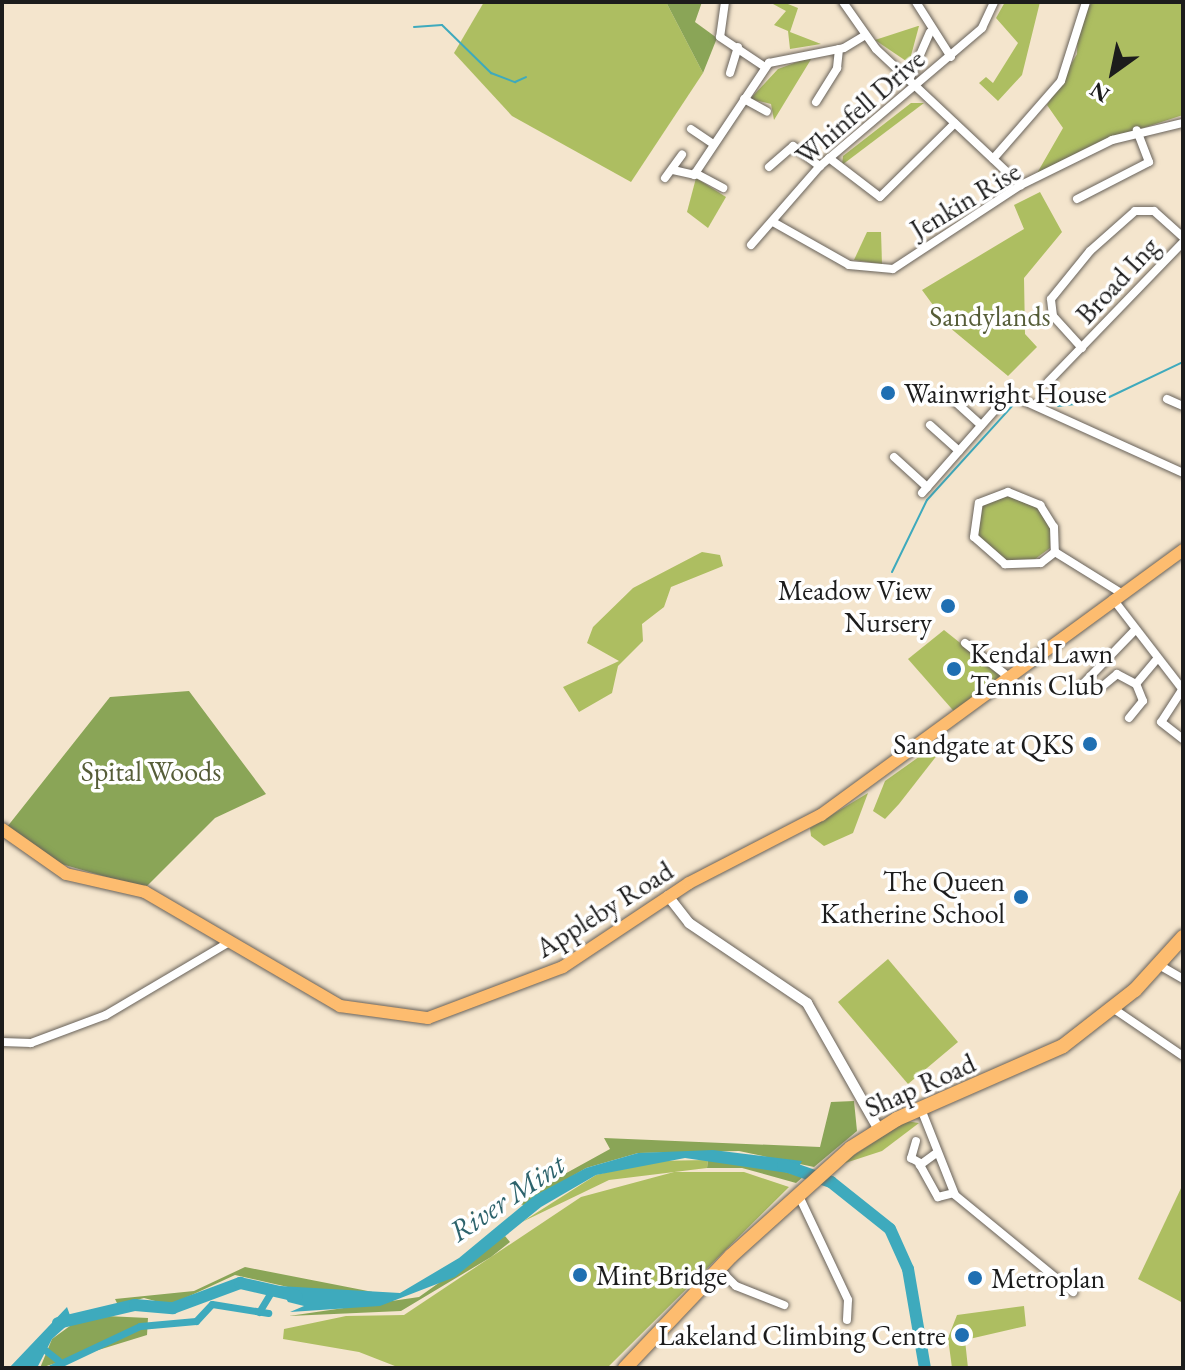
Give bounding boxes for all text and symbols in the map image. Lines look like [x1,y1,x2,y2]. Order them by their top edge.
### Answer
north arrow [1073,32,1153,112]
street label: Whinfell Drive [789,42,931,172]
text: N [1084,76,1115,110]
street label: Jenkin Rise [904,154,1026,246]
street label: Broad Ing [1068,230,1166,330]
park label: Sandylands [929,299,1051,333]
place label: Wainwright House [904,376,1107,410]
marker: Wainwright House [879,384,897,402]
place label: Meadow View Nursery [778,573,932,639]
marker: Meadow View Nursery [939,597,957,615]
place label: Kendal Lawn Tennis Club [970,636,1113,702]
marker: Kendal Lawn Tennis Club [945,660,963,678]
place label: Sandgate at QKS [893,727,1074,761]
marker: Sandgate at QKS [1081,735,1099,753]
park label: Spital Woods [81,754,221,788]
street label: Appleby Road [529,853,679,965]
place label: The Queen Katherine School [820,864,1005,930]
marker: The Queen Katherine School [1012,888,1030,906]
street label: Shap Road [860,1046,980,1124]
water label: River Mint [442,1146,572,1250]
place label: Mint Bridge [596,1258,727,1292]
place label: Metroplan [991,1261,1105,1295]
marker: Mint Bridge [571,1266,589,1284]
marker: Metroplan [966,1269,984,1287]
place label: Lakeland Climbing Centre [658,1318,946,1352]
marker: Lakeland Climbing Centre [953,1326,971,1344]

